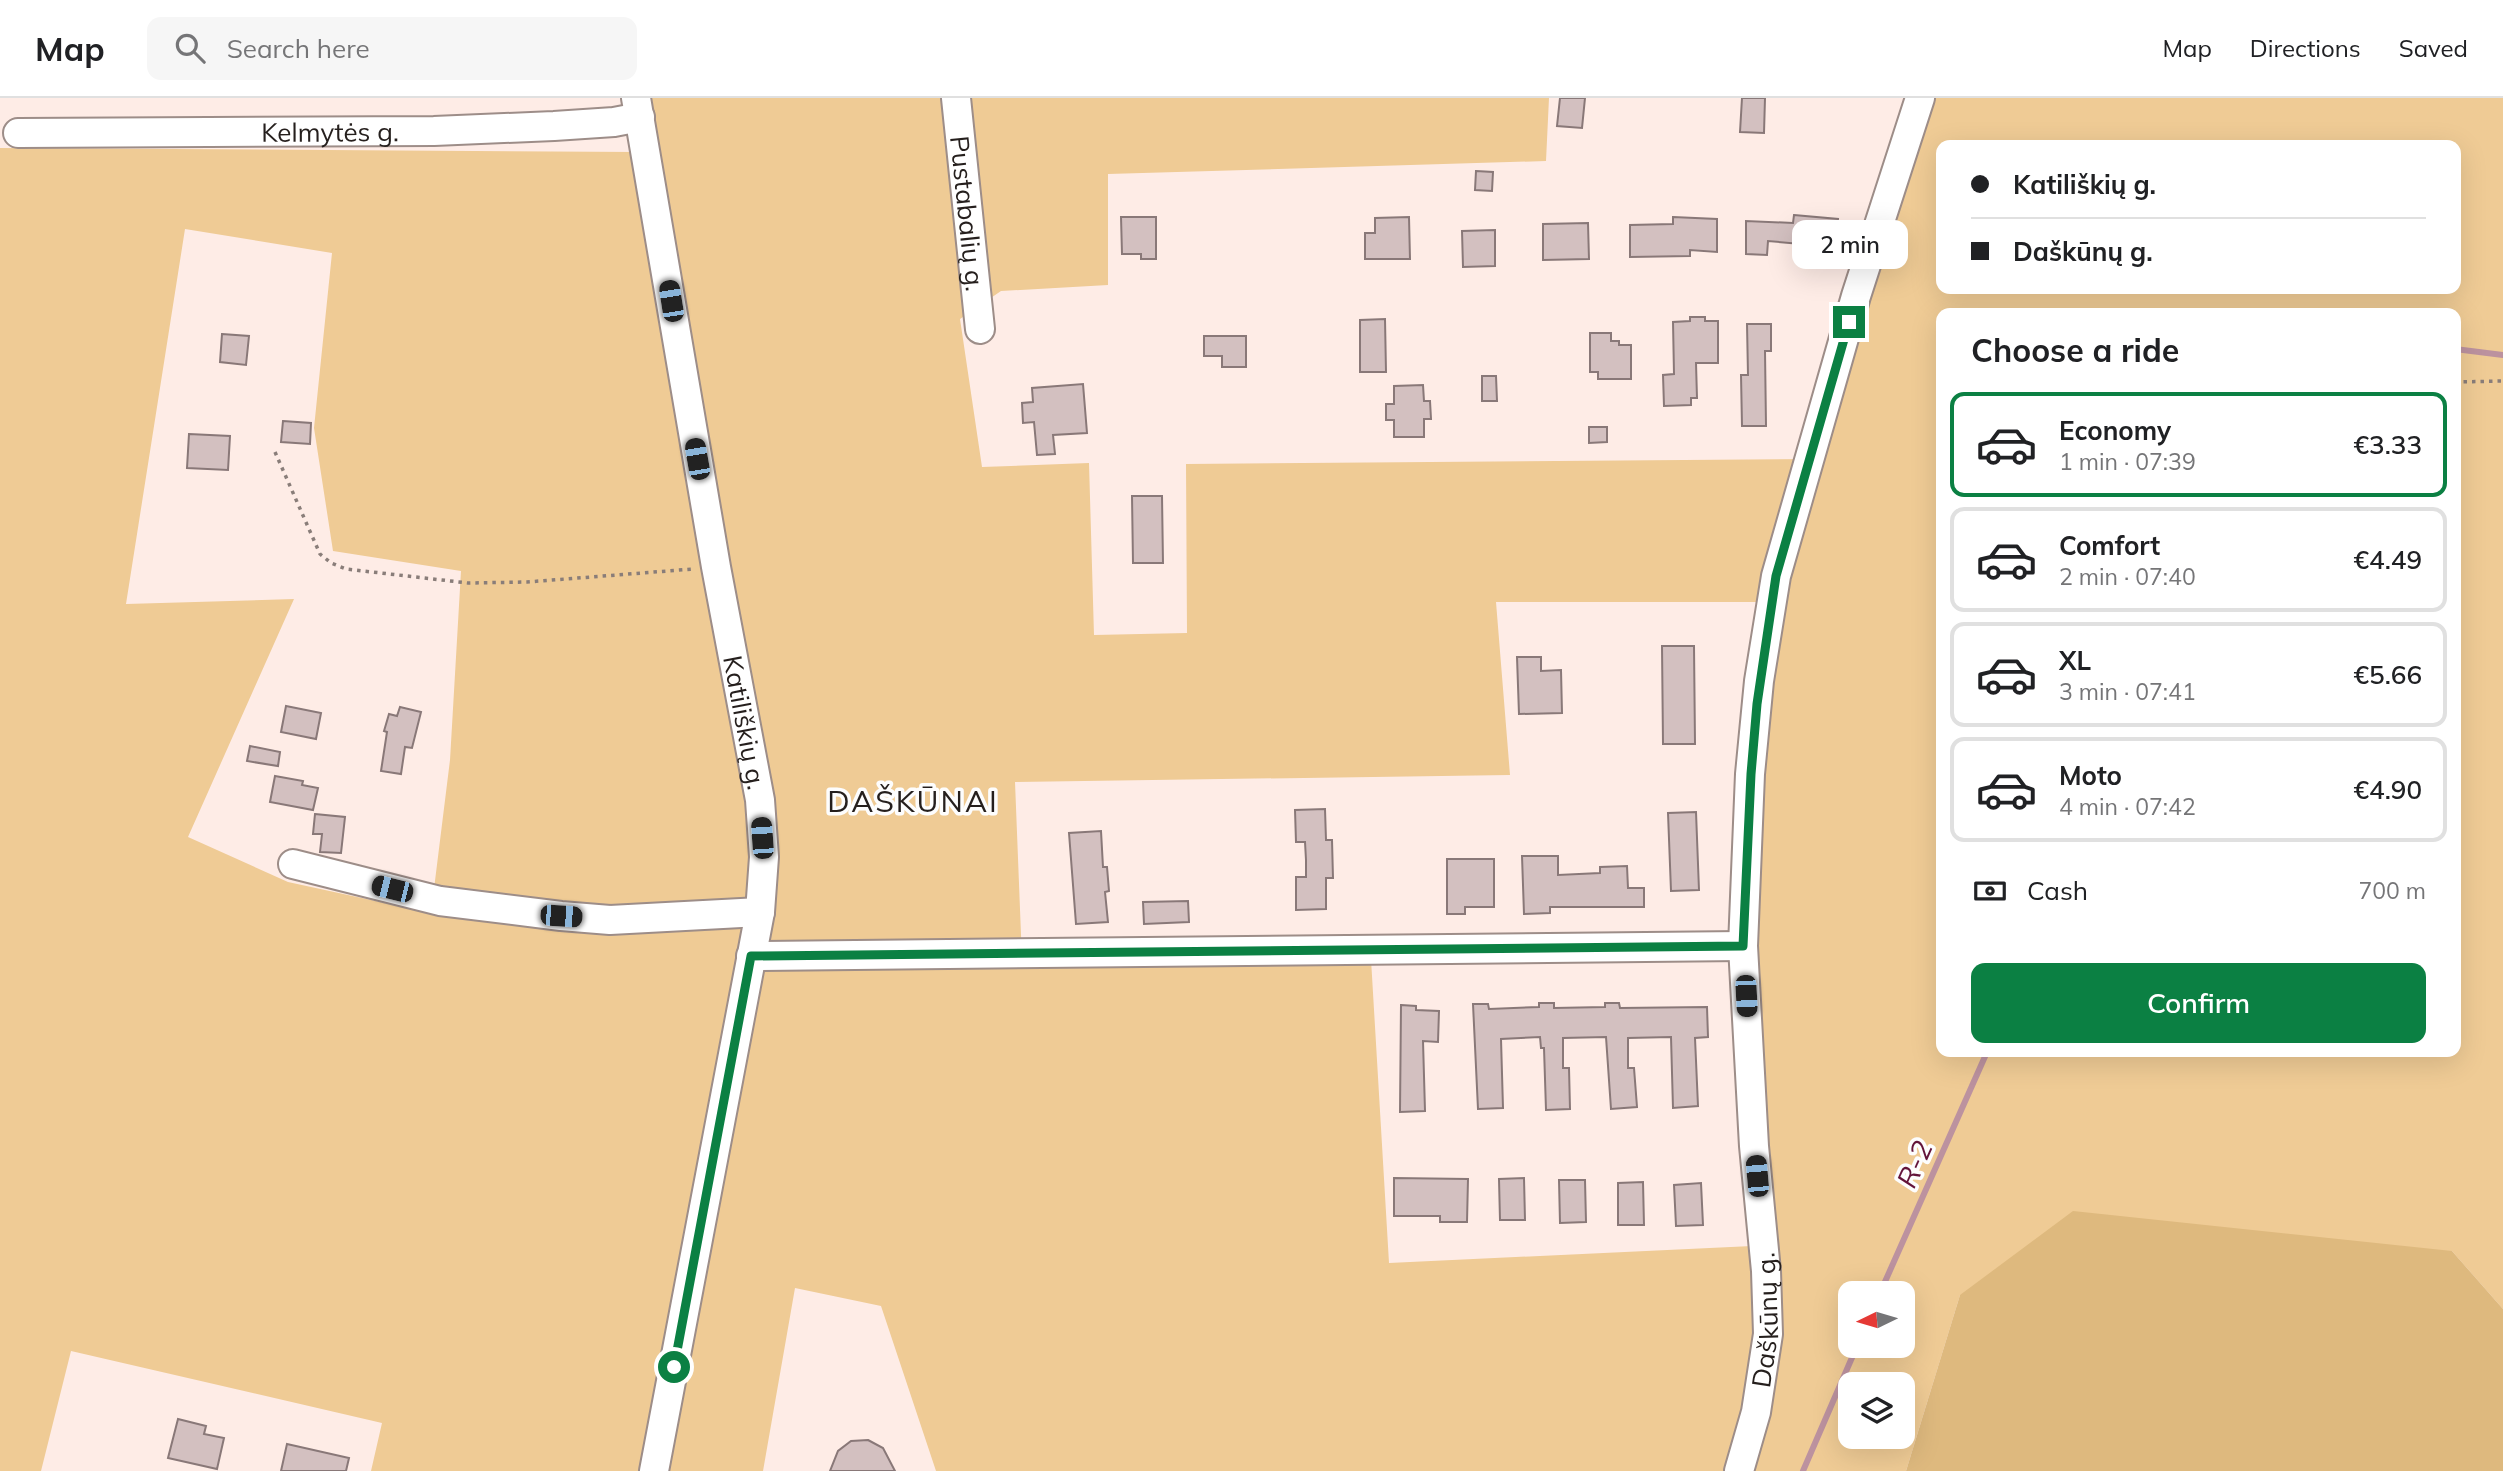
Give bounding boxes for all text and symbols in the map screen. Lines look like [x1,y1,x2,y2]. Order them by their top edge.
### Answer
search box [147,17,637,80]
text: Map [35,28,105,69]
icon: search [171,29,209,67]
text: Search here [227,32,370,65]
text: Map [2162,33,2212,63]
text: Directions [2250,33,2361,63]
text: Saved [2399,33,2468,63]
street label: Kelmytės g. [261,115,399,148]
street label: Pustabalių g. [943,134,992,293]
text: Katiliškių g. [2013,168,2156,201]
callout: 2 min [1791,220,1907,270]
text: 2 min [1820,230,1880,259]
text: Daškūnų g. [2013,235,2153,268]
car [658,279,685,323]
route end [1833,306,1865,338]
text: Choose a ride [1971,330,2179,370]
icon: car [1975,413,2038,476]
text: Economy [2059,414,2171,447]
text: €3.33 [2353,428,2422,461]
car [684,436,711,482]
text: 1 min · 07:39 [2059,447,2196,476]
icon: car [1975,528,2038,591]
text: Comfort [2059,529,2160,562]
text: €4.49 [2353,543,2422,576]
text: 2 min · 07:40 [2059,562,2196,591]
icon: car [1975,643,2038,706]
text: XL [2059,644,2091,677]
street label: Katiliškių g. [717,653,774,792]
text: €5.66 [2353,658,2422,691]
text: 3 min · 07:41 [2059,677,2196,706]
icon: car [1975,758,2038,821]
text: Moto [2059,759,2122,792]
text: €4.90 [2353,773,2422,806]
district label: DAŠKŪNAI [827,782,999,820]
text: 4 min · 07:42 [2059,792,2196,821]
car [751,816,774,860]
icon: cash [1971,872,2009,910]
car [370,874,415,904]
text: Cash [2027,874,2088,907]
text: 700 m [2358,876,2426,905]
car [540,904,583,928]
button: Confirm [1971,963,2426,1043]
car [1735,974,1758,1018]
water label: R-2 [1888,1135,1940,1193]
car [1745,1154,1770,1198]
street label: Daškūnų g. [1744,1251,1785,1390]
north arrow [1838,1281,1914,1358]
map controls [1838,1281,1915,1449]
route start [658,1351,690,1383]
button: layers [1838,1372,1915,1449]

